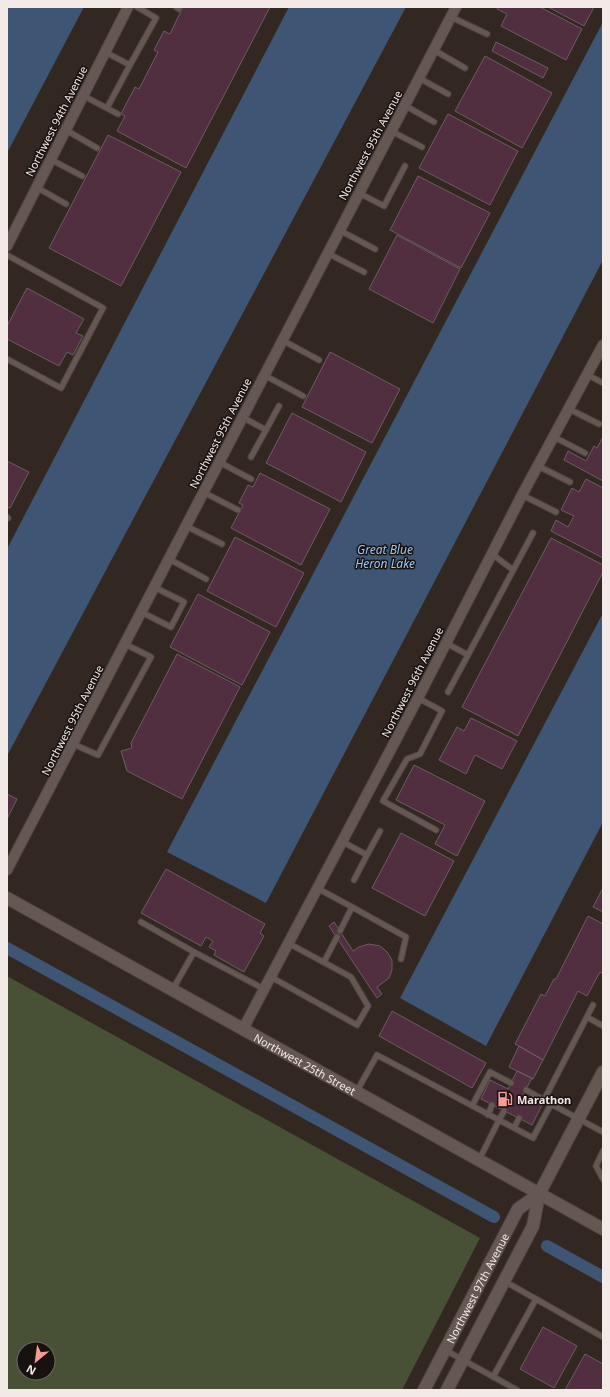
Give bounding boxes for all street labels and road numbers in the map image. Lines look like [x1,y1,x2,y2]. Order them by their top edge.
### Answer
street label: Northwest 94th Avenue [22,63,90,179]
street label: Northwest 95th Avenue [335,88,405,202]
street label: Northwest 95th Avenue [186,375,254,491]
street label: Northwest 96th Avenue [378,624,446,740]
street label: Northwest 95th Avenue [38,662,106,778]
street label: Northwest 25th Street [251,1029,359,1098]
street label: Northwest 97th Avenue [442,1230,512,1346]

